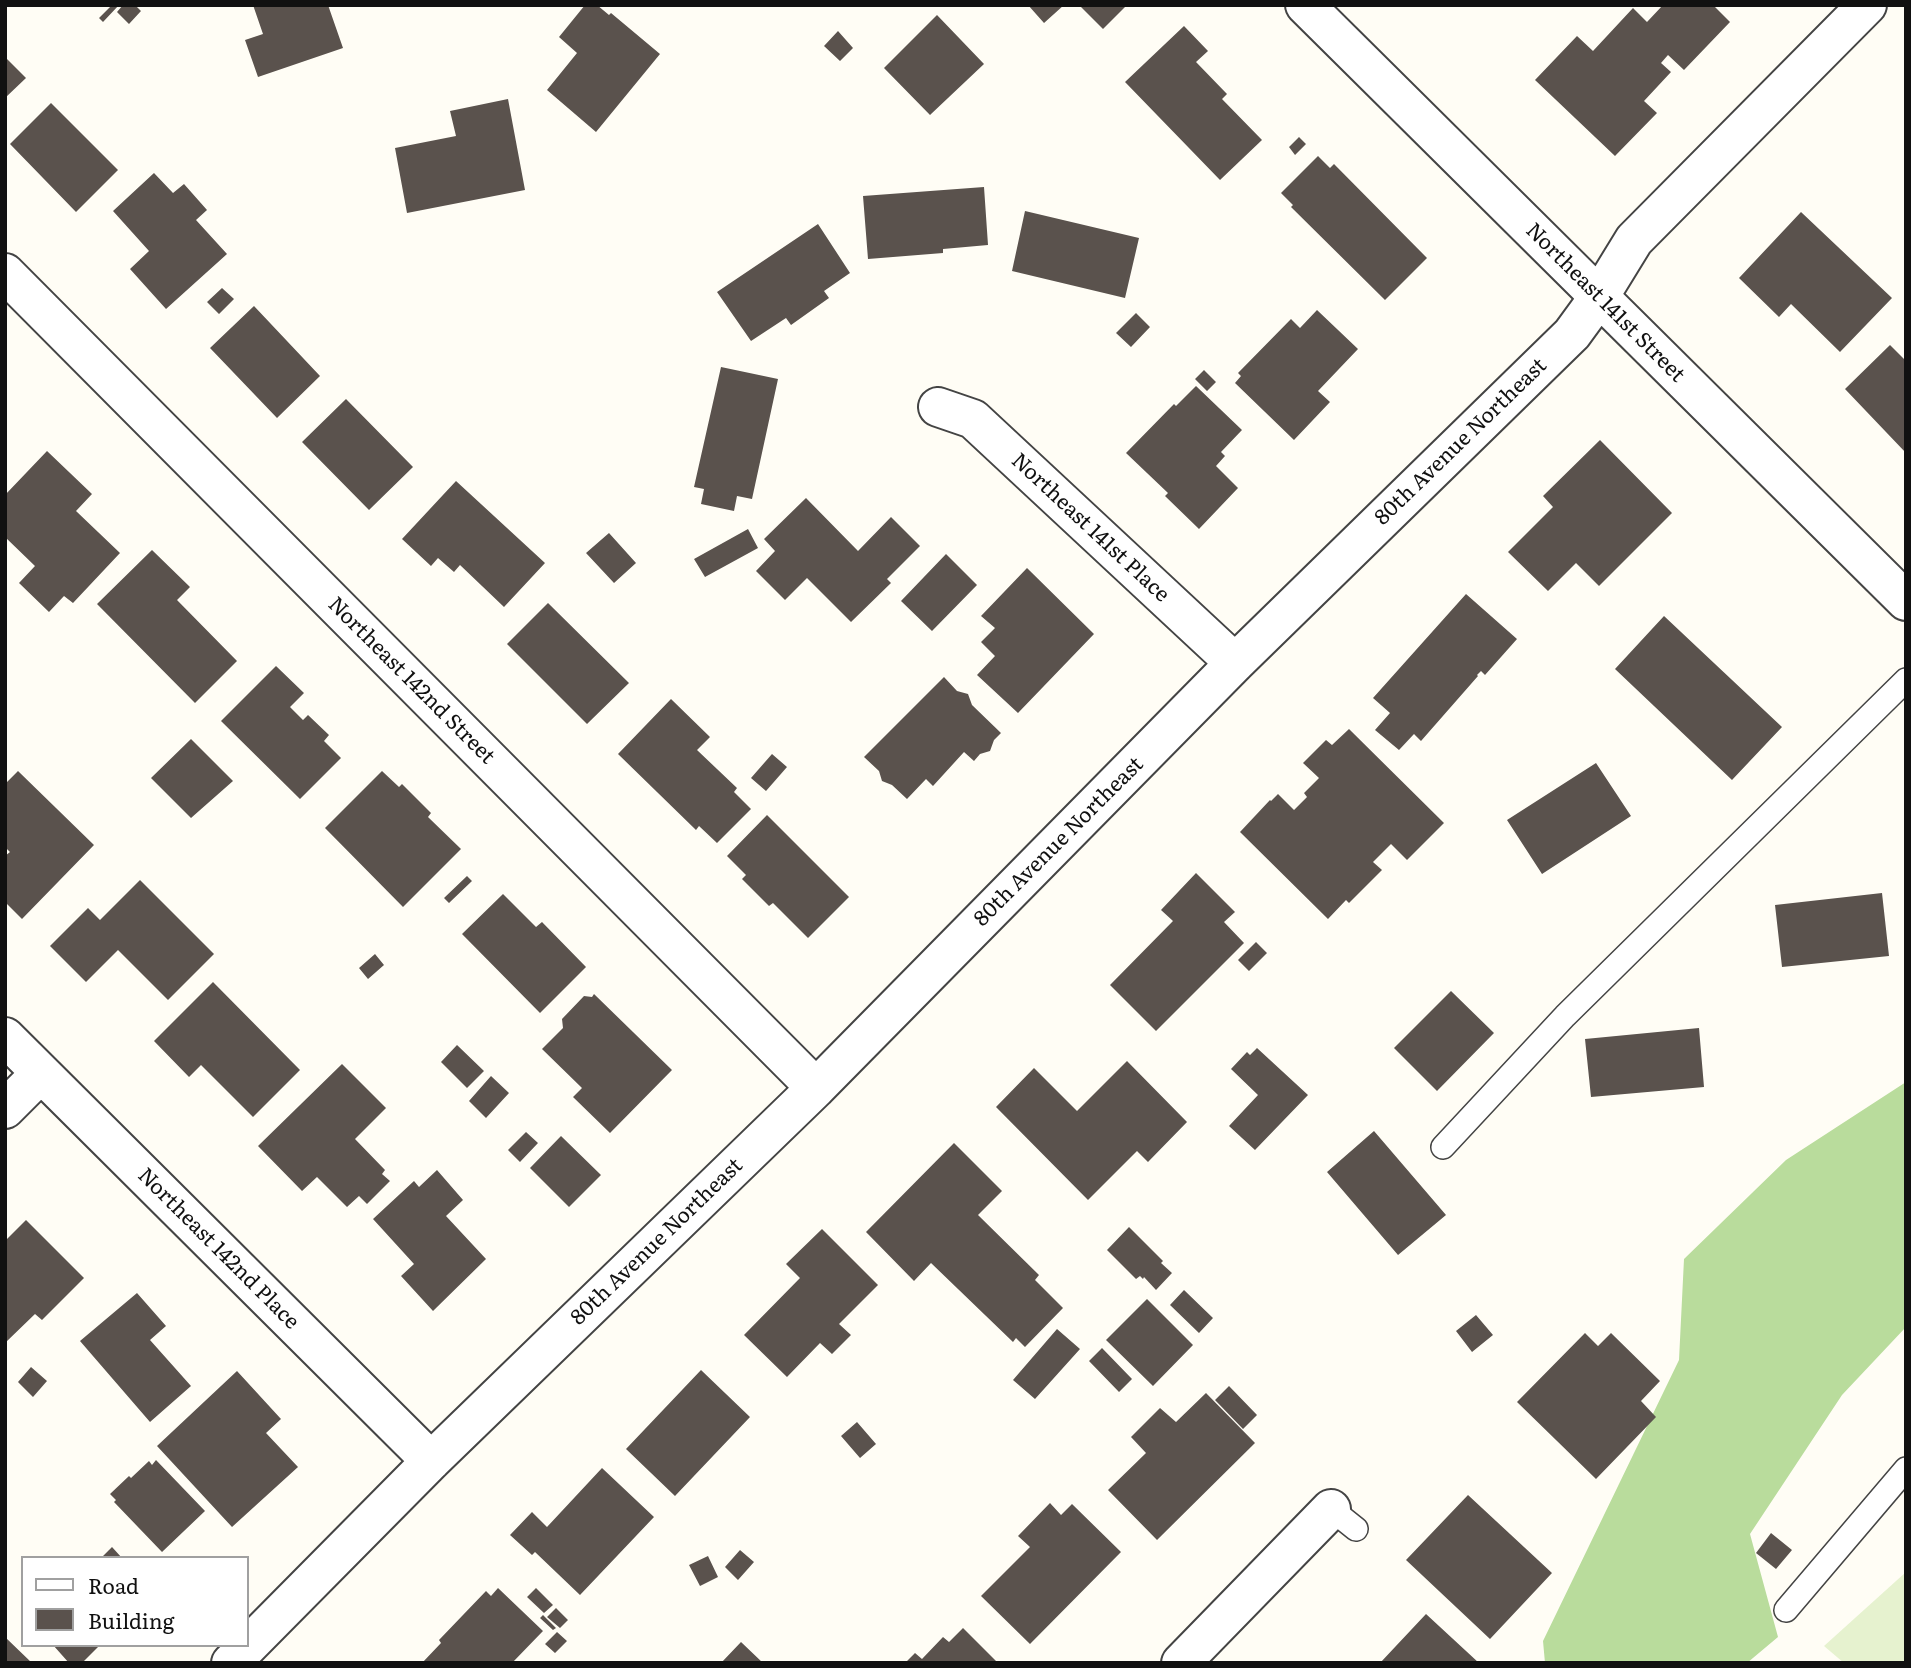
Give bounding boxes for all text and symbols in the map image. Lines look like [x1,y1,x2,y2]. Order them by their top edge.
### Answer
street label: Northeast 141st Street [1520,218,1690,388]
street label: 80th Avenue Northeast [1370,353,1552,531]
street label: Northeast 141st Place [1006,448,1174,608]
street label: Northeast 142nd Street [322,592,500,770]
street label: 80th Avenue Northeast [969,752,1149,932]
street label: 80th Avenue Northeast [566,1153,748,1331]
street label: Northeast 142nd Place [132,1163,304,1335]
legend [21,1556,248,1647]
text: Road [88,1569,139,1600]
text: Building [88,1604,174,1635]

